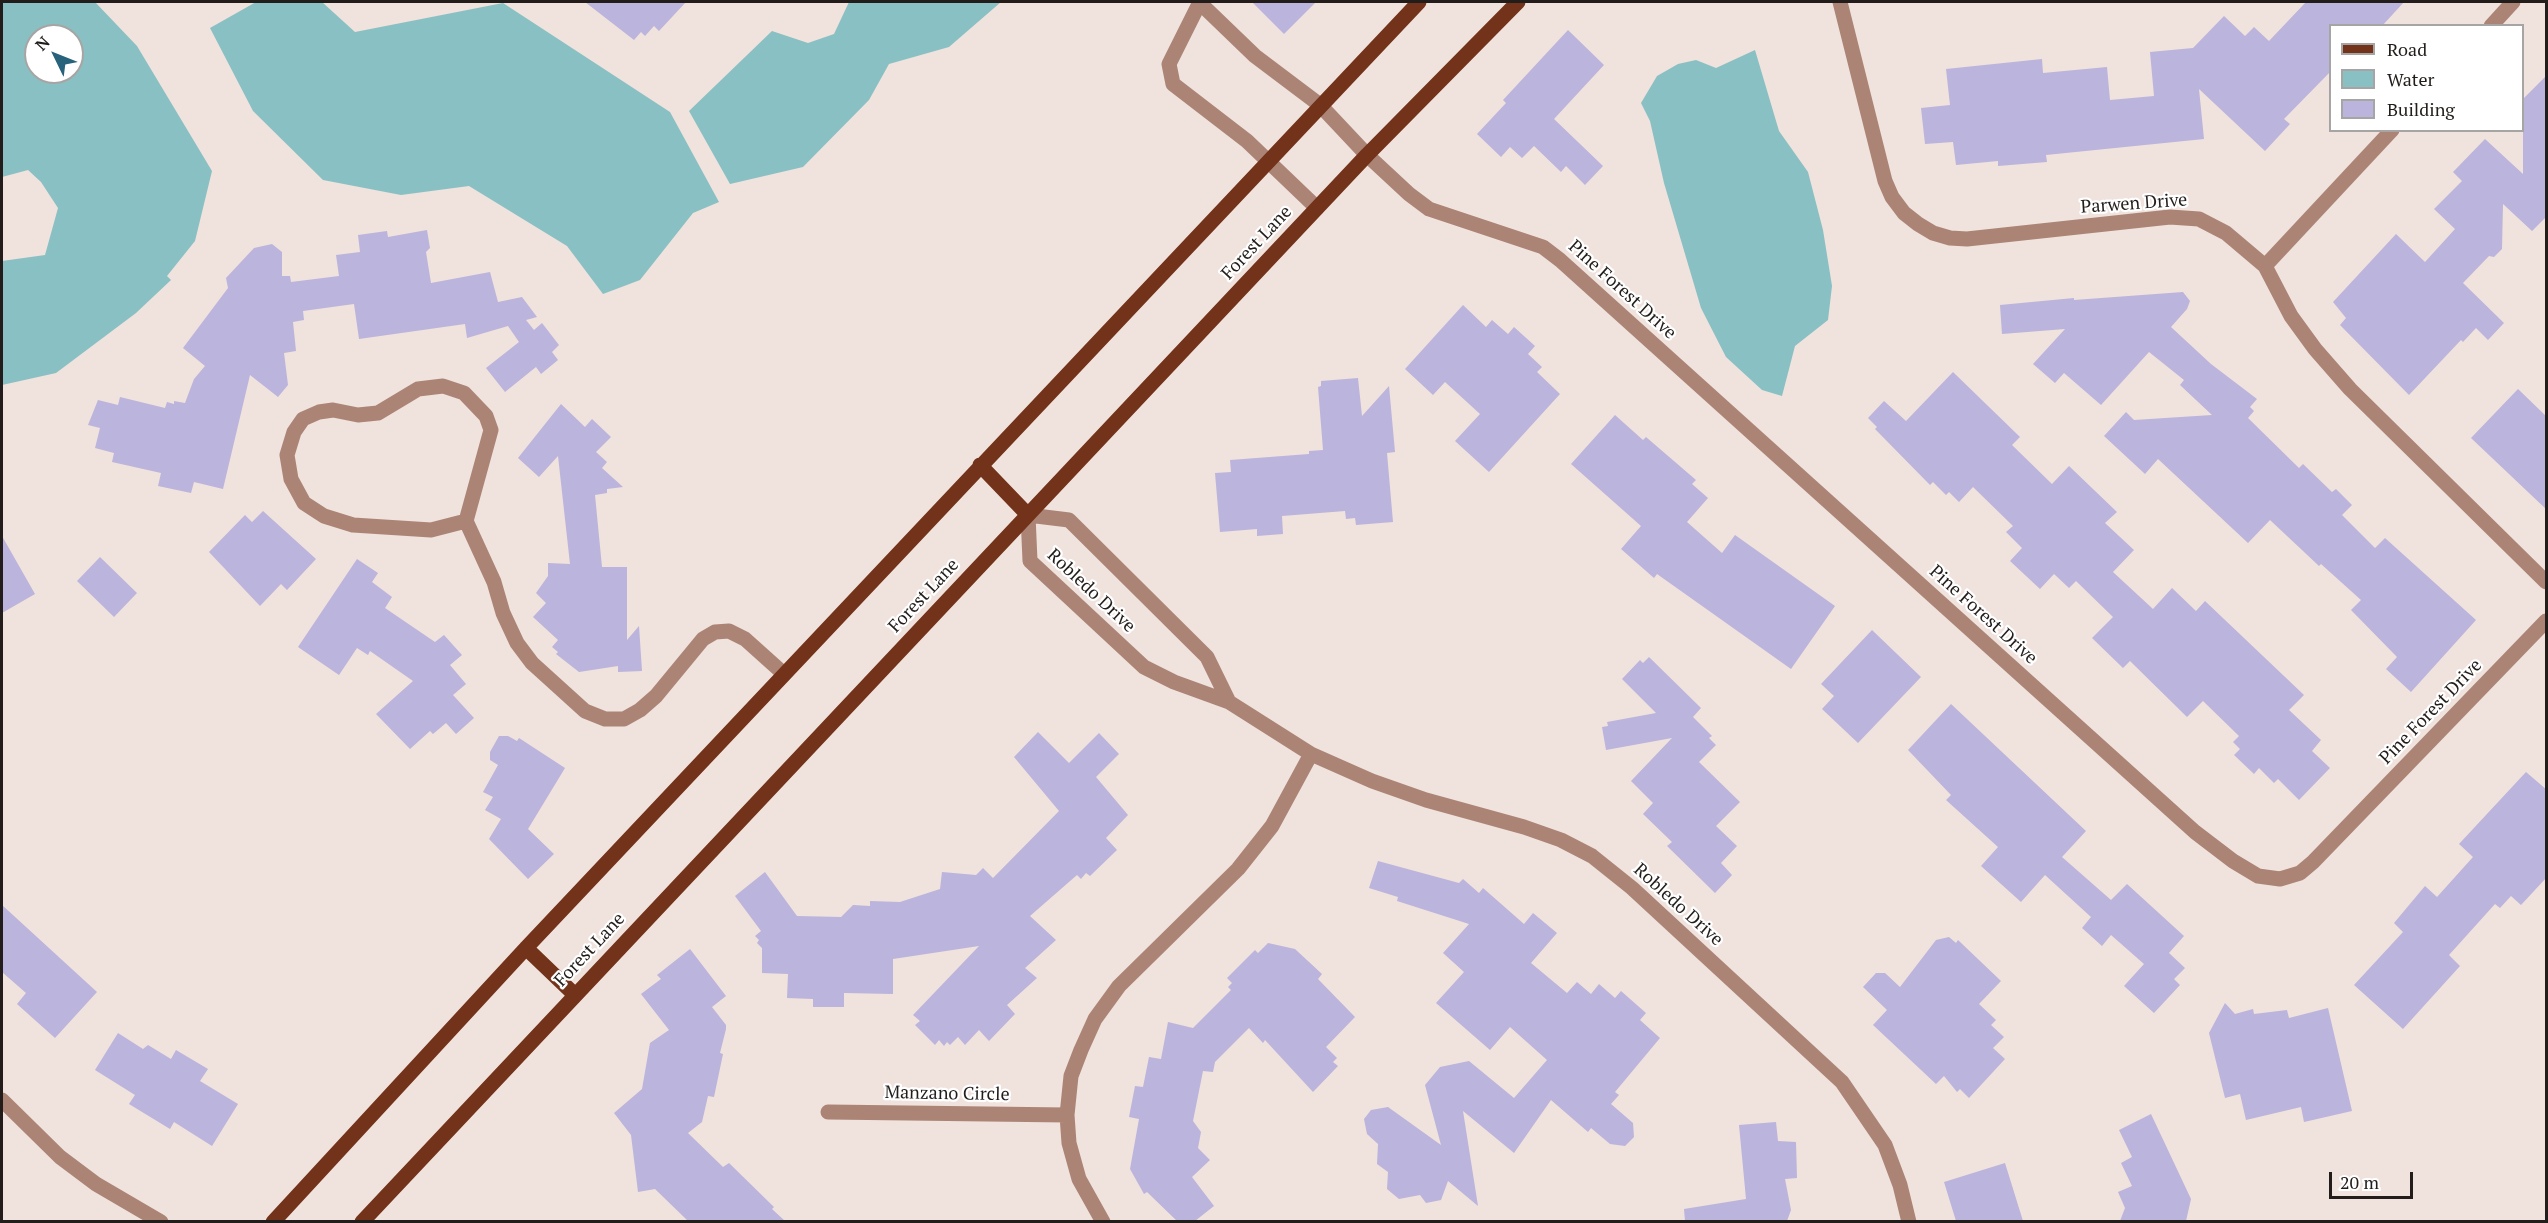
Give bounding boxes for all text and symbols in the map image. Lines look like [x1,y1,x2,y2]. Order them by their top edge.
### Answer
north arrow [24,24,84,84]
legend [2329,24,2524,132]
text: N [30,31,54,55]
text: Road [2387,37,2427,61]
text: Water [2387,67,2434,91]
text: Building [2387,97,2455,121]
street label: Parwen Drive [2080,189,2188,219]
street label: Forest Lane [1217,202,1297,284]
street label: Pine Forest Drive [1564,236,1680,344]
street label: Robledo Drive [1042,545,1140,637]
street label: Forest Lane [884,555,964,637]
street label: Pine Forest Drive [1925,561,2041,669]
street label: Pine Forest Drive [2375,655,2487,769]
street label: Robledo Drive [1629,859,1727,951]
street label: Forest Lane [550,909,630,991]
street label: Manzano Circle [884,1082,1010,1106]
scale bar [2332,1160,2416,1198]
text: 20 m [2340,1170,2379,1194]

